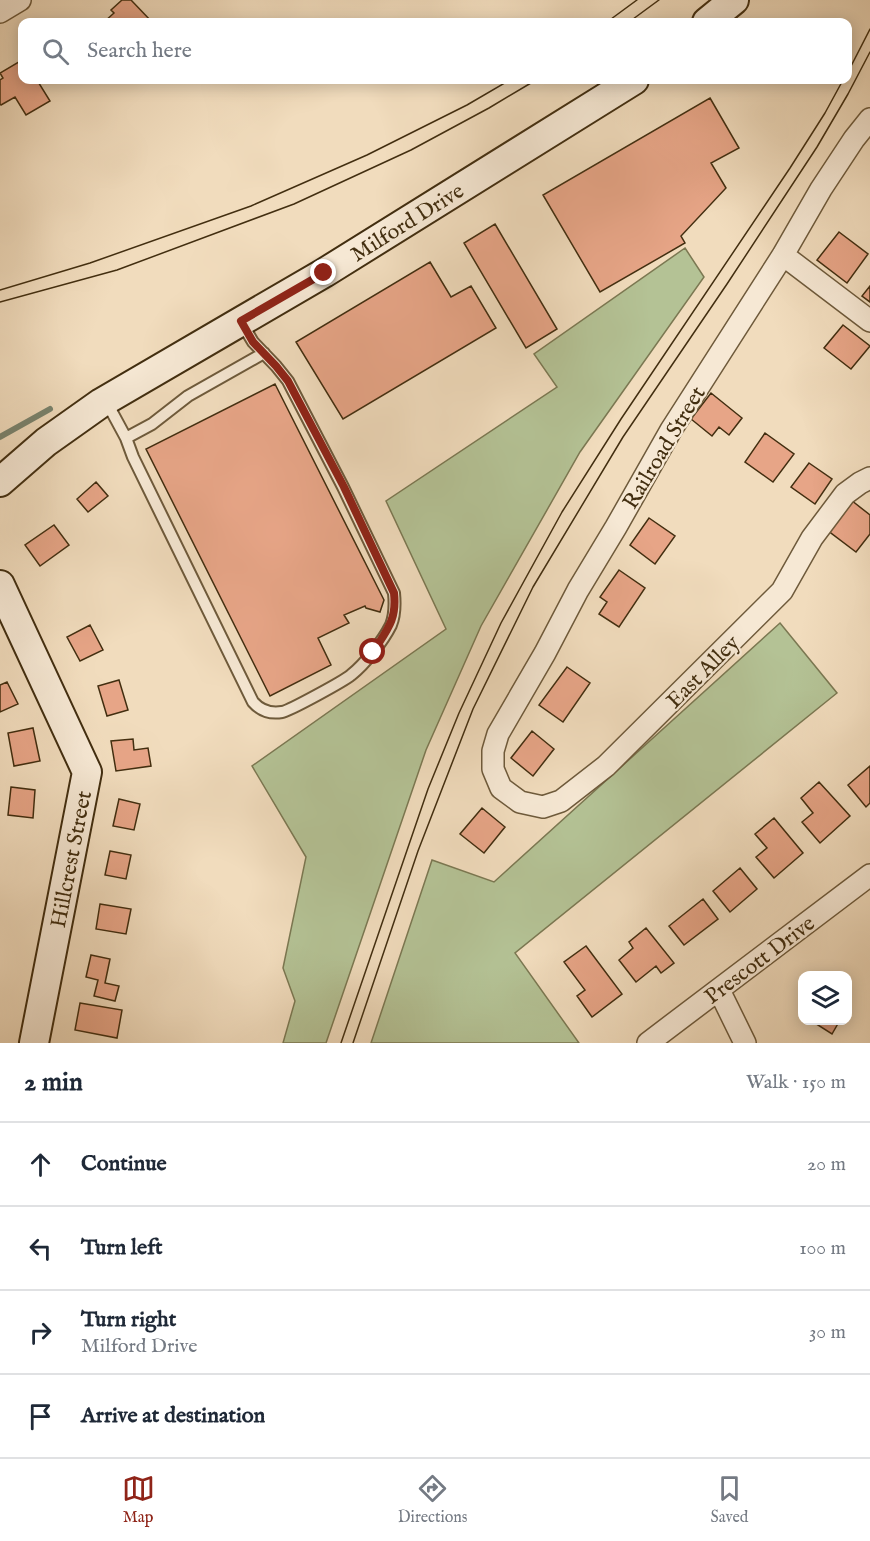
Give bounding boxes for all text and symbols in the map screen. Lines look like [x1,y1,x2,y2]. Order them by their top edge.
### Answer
search box [18,18,852,84]
icon: search [39,35,72,68]
text: Search here [87,37,192,65]
street label: Milford Drive [346,177,470,269]
route end [310,259,336,285]
street label: Railroad Street [617,381,713,515]
street label: East Alley [661,630,746,715]
route start [359,638,385,664]
street label: Hillcrest Street [45,788,99,930]
street label: Prescott Drive [699,910,821,1011]
map controls [798,971,852,1025]
button: layers [798,971,852,1025]
text: 2 min [24,1066,83,1099]
text: Walk · 150 m [746,1070,846,1095]
icon: ahead [24,1148,57,1181]
text: Continue [81,1150,167,1178]
text: 20 m [807,1152,846,1177]
icon: left [24,1232,57,1265]
text: Turn left [81,1234,163,1262]
text: 100 m [799,1236,846,1261]
text: Turn right [81,1306,176,1334]
icon: right [24,1316,57,1349]
text: 30 m [809,1320,846,1345]
text: Milford Drive [81,1334,197,1359]
icon: arrive [24,1400,57,1433]
text: Arrive at destination [81,1402,265,1430]
tab: Map [122,1472,155,1528]
tab: Directions [398,1472,467,1528]
tab: Saved [711,1472,748,1528]

